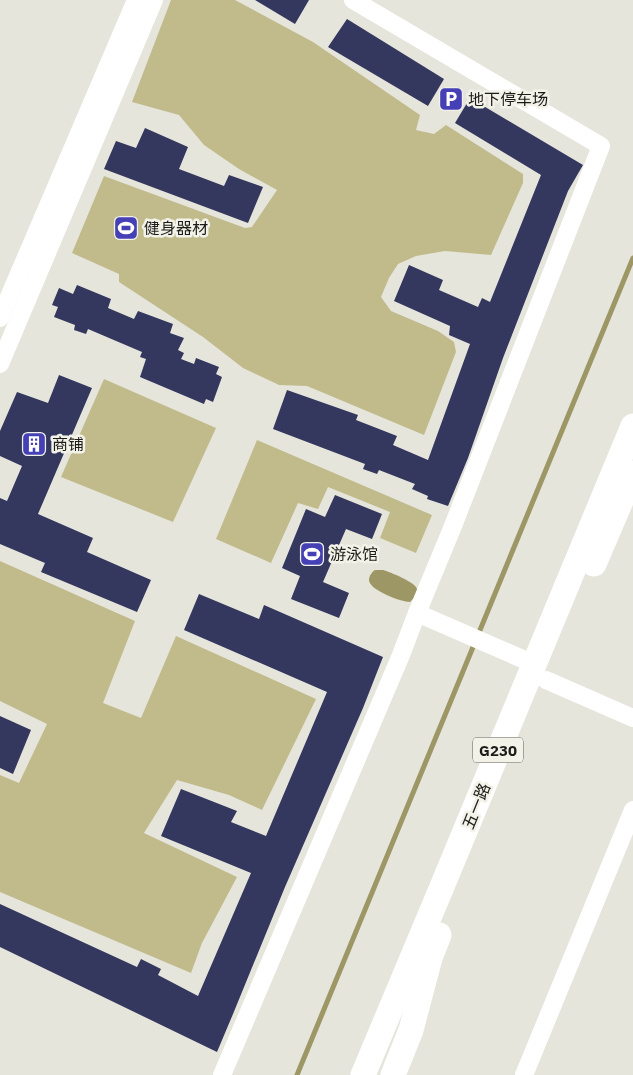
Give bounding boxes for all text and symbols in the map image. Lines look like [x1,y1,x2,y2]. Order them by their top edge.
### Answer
parking icon: 地下停车场 [438,86,464,112]
place label: 地下停车场 [468,89,548,109]
sports icon: 健身器材 [113,215,139,241]
place label: 健身器材 [144,218,208,238]
building icon: 商铺 [21,431,47,457]
place label: 商铺 [52,434,84,454]
sports icon: 游泳馆 [299,541,325,567]
place label: 游泳馆 [330,544,378,564]
road number: G230 [473,738,523,762]
street label: 五一路 [458,780,494,832]

